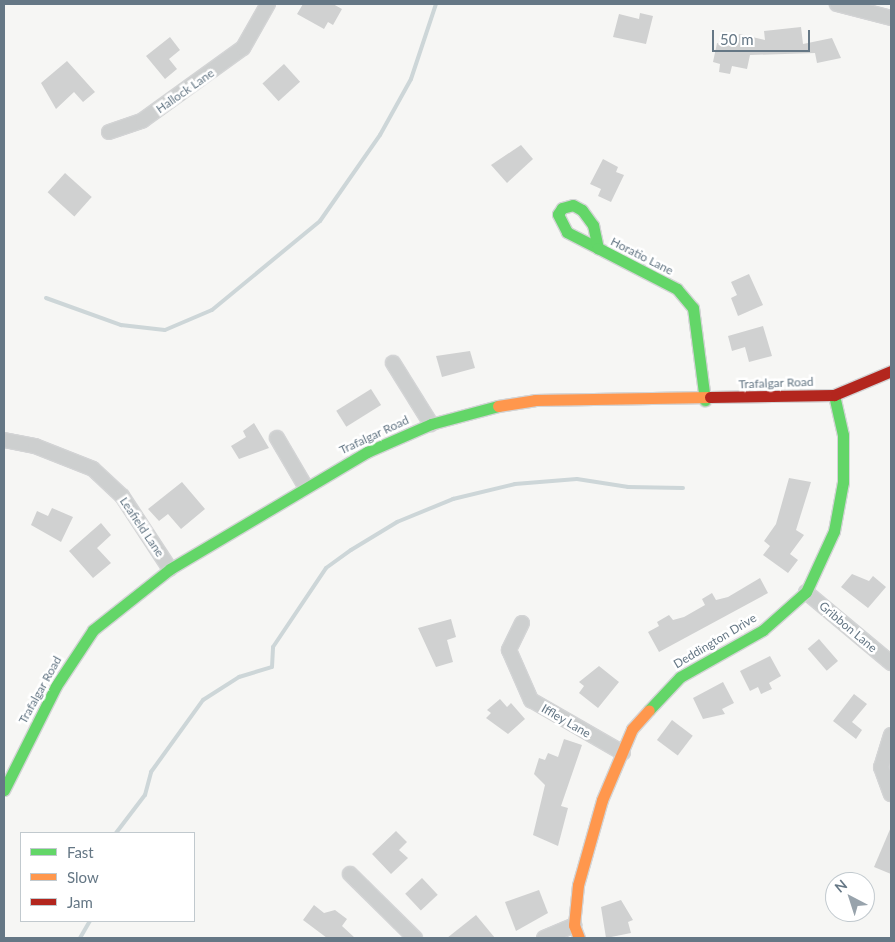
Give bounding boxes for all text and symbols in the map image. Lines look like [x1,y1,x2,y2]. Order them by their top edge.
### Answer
scale bar [715,20,812,52]
text: 50 m [720,30,754,48]
street label: Hallock Lane [153,66,217,116]
street label: Horatio Lane [608,234,676,278]
street label: Trafalgar Road [738,374,814,392]
street label: Trafalgar Road [337,413,411,457]
street label: Leafield Lane [117,494,167,560]
street label: Gribbon Lane [816,599,880,655]
street label: Deddington Drive [671,611,759,671]
street label: Trafalgar Road [15,654,65,726]
street label: Iffley Lane [539,701,593,741]
legend [20,832,195,922]
text: Fast [67,843,94,861]
text: Slow [67,868,99,886]
north arrow [825,872,875,922]
text: N [831,876,850,896]
text: Jam [67,893,93,911]

